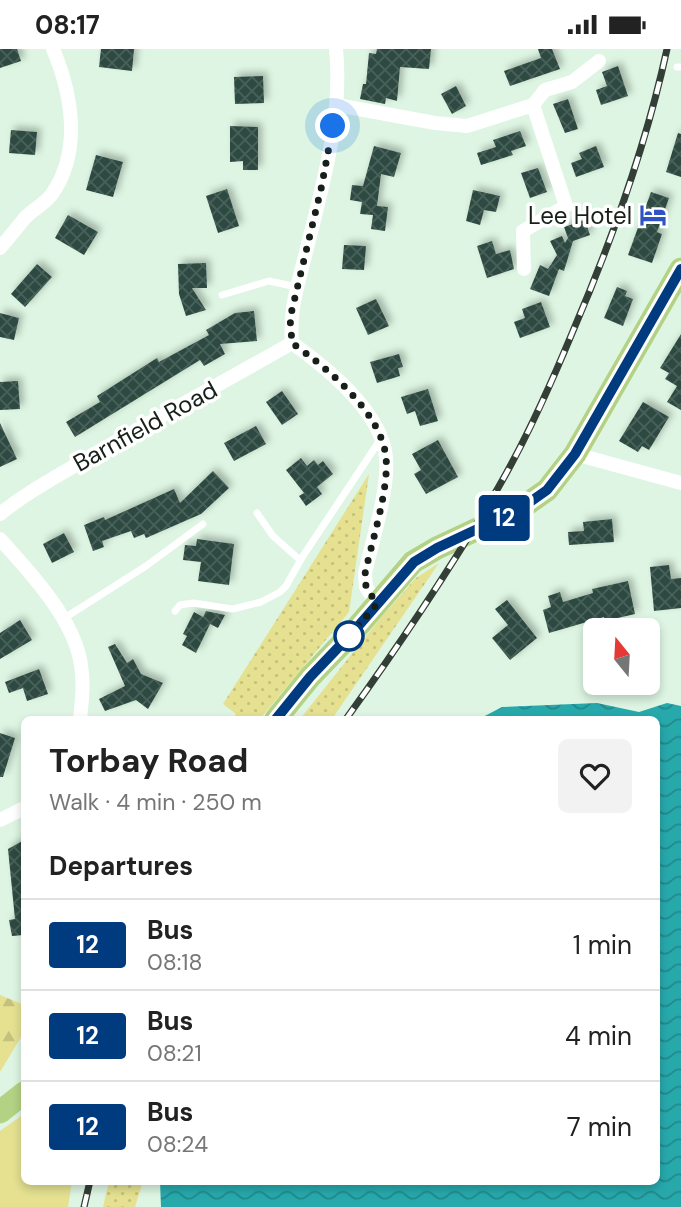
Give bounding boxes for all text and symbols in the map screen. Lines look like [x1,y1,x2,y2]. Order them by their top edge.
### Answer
text: 08:17 [35,8,100,42]
your location [315,108,350,143]
place label: Lee Hotel [528,200,632,231]
hotel icon: Lee Hotel [638,200,668,230]
street label: Barnfield Road [68,374,222,478]
line badge: 12 [472,495,536,541]
text: 12 [493,502,515,533]
north arrow [583,618,660,695]
map controls [583,618,660,695]
unlabelled marker [334,621,364,651]
text: Torbay Road [49,739,248,782]
button: heart [558,739,632,813]
text: Walk · 4 min · 250 m [49,787,262,817]
text: Departures [49,849,193,883]
text: Bus [147,913,193,947]
text: 1 min [573,928,632,962]
text: 12 [76,929,99,960]
text: 08:18 [147,947,203,977]
text: Bus [147,1004,193,1038]
text: 4 min [565,1019,632,1053]
text: 12 [76,1020,99,1051]
text: 08:21 [147,1038,202,1068]
text: Bus [147,1095,193,1129]
text: 7 min [567,1110,632,1144]
text: 12 [76,1111,99,1142]
text: 08:24 [147,1129,208,1159]

